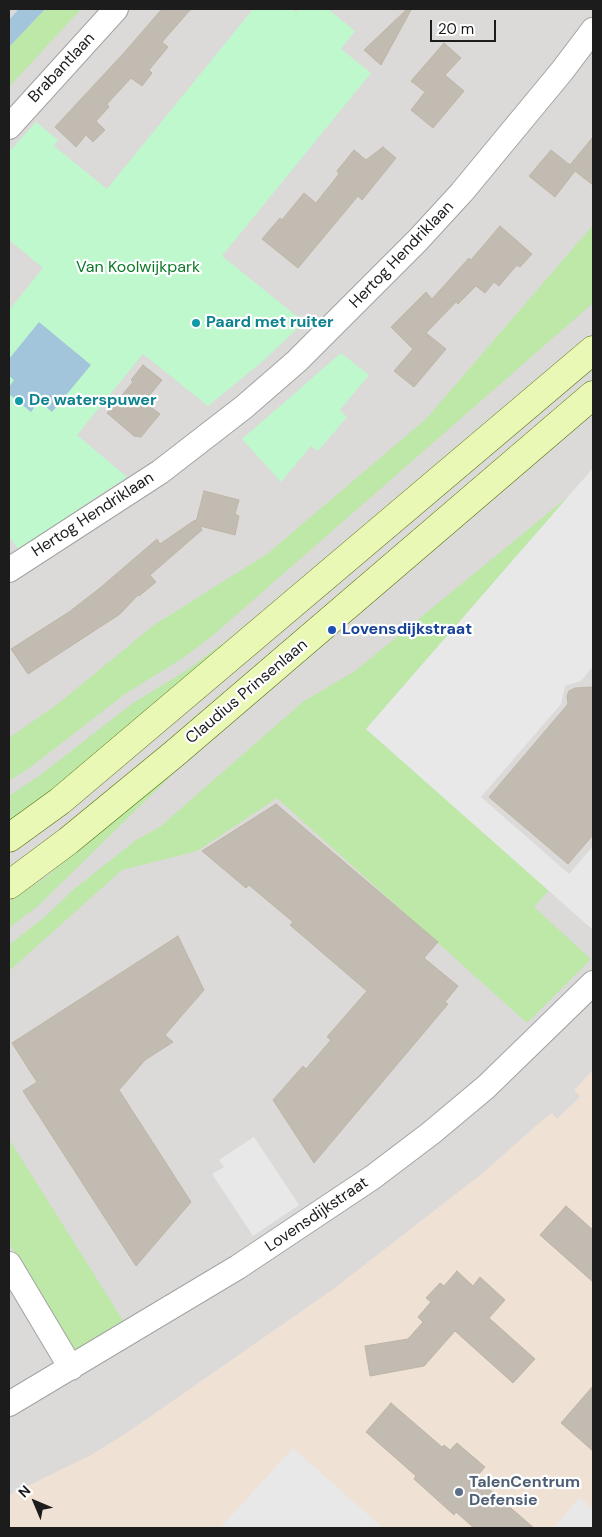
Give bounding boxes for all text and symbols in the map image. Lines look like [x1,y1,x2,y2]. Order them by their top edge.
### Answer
scale bar [432,10,498,42]
text: 20 m [438,19,474,39]
street label: Brabantlaan [25,29,99,107]
street label: Hertog Hendriklaan [346,197,458,313]
park label: Van Koolwijkpark [76,258,200,278]
place label: Paard met ruiter [206,313,334,333]
marker: Paard met ruiter [190,317,202,329]
place label: De waterspuwer [29,391,156,411]
marker: De waterspuwer [13,395,25,407]
street label: Hertog Hendriklaan [28,468,158,562]
place label: Lovensdijkstraat [342,620,472,640]
marker: Lovensdijkstraat [326,624,338,636]
street label: Claudius Prinsenlaan [182,635,312,749]
street label: Lovensdijkstraat [262,1173,372,1257]
place label: TalenCentrum Defensie [469,1473,580,1511]
north arrow [10,1477,60,1527]
text: N [14,1481,34,1501]
marker: TalenCentrum Defensie [453,1486,465,1498]

